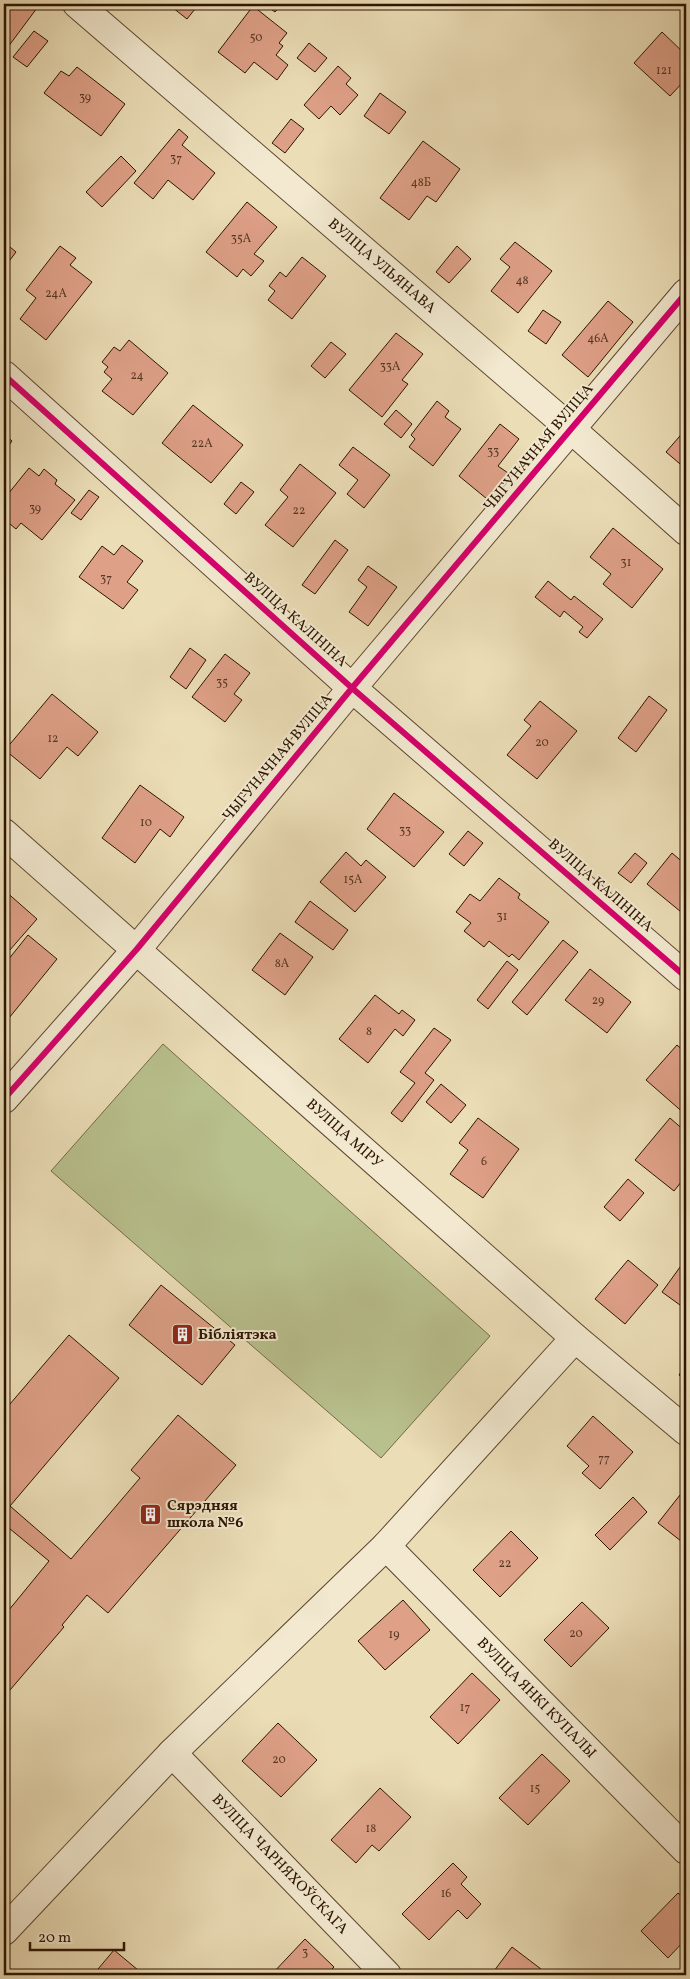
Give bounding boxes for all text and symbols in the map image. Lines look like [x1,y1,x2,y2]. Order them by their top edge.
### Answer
house number: 50 [250,30,262,46]
house number: 121 [656,63,672,79]
house number: 39 [79,90,91,106]
house number: 37 [170,151,182,167]
house number: 48Б [411,175,431,191]
street label: ВУЛІЦА УЛЬЯНАВА [323,214,441,319]
house number: 35А [231,231,252,247]
house number: 48 [515,273,529,289]
house number: 24А [45,286,67,302]
house number: 46А [587,331,609,347]
house number: 33А [380,359,401,375]
house number: 24 [130,368,144,384]
street label: ЧЫГУНАЧНАЯ ВУЛІЦА [479,379,599,516]
house number: 22А [191,436,213,452]
house number: 33 [487,444,499,460]
house number: 39 [29,501,41,517]
house number: 22 [293,503,305,519]
house number: 31 [621,555,631,571]
street label: ВУЛІЦА КАЛІНІНА [239,568,352,673]
house number: 37 [100,571,112,587]
house number: 35 [216,675,228,691]
street label: ЧЫГУНАЧНАЯ ВУЛІЦА [218,689,338,826]
house number: 12 [47,731,59,747]
house number: 20 [535,735,549,751]
house number: 10 [140,815,152,831]
house number: 33 [399,823,411,839]
street label: ВУЛІЦА КАЛІНІНА [543,834,657,938]
house number: 15А [344,872,363,888]
house number: 31 [497,909,507,925]
house number: 8А [275,956,290,972]
house number: 29 [592,993,604,1009]
house number: 8 [366,1024,372,1040]
street label: ВУЛІЦА МІРУ [301,1094,387,1174]
house number: 6 [481,1154,487,1170]
building icon: Бібліятэка [170,1323,194,1347]
place label: Бібліятэка [198,1325,277,1346]
house number: 77 [598,1451,610,1467]
place label: Сярэдняя школа №6 [167,1496,243,1534]
building icon: Сярэдняя школа №6 [139,1503,163,1527]
house number: 22 [499,1556,511,1572]
house number: 20 [569,1626,583,1642]
house number: 19 [389,1627,399,1643]
street label: ВУЛІЦА ЯНКІ КУПАЛЫ [472,1633,601,1763]
house number: 17 [460,1700,470,1716]
house number: 20 [272,1752,286,1768]
house number: 15 [530,1781,540,1797]
street label: ВУЛІЦА ЧАРНЯХОЎСКАГА [207,1790,353,1939]
house number: 18 [366,1821,376,1837]
house number: 16 [441,1886,451,1902]
scale bar [30,1919,124,1951]
text: 20 m [38,1928,71,1949]
house number: 3 [302,1945,308,1961]

